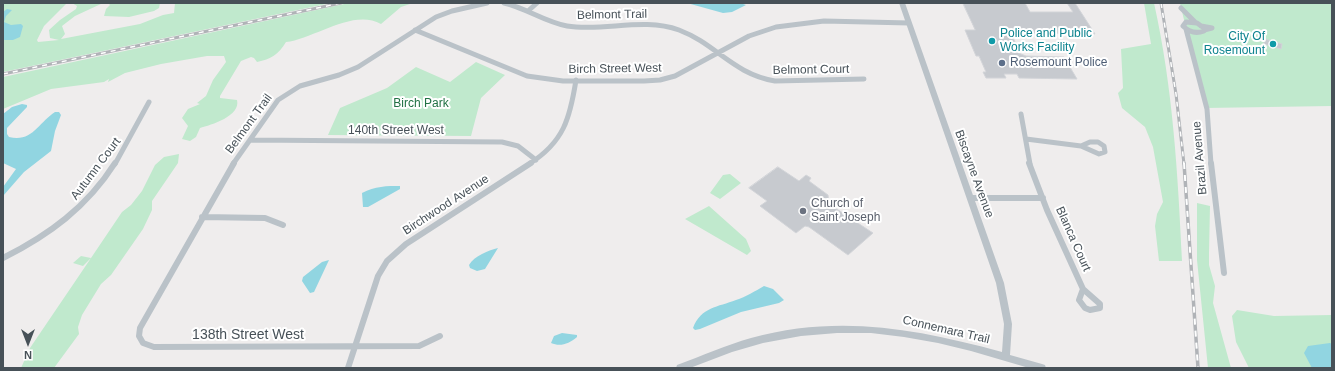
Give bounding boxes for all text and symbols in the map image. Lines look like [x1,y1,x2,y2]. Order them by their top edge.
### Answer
street label: Belmont Trail [577,7,647,23]
place label: Police and Public Works Facility [1000,27,1092,55]
place label: City Of Rosemount [1204,30,1265,58]
marker: Police and Public Works Facility [987,36,997,46]
marker: City Of Rosemount [1268,39,1278,49]
place label: Rosemount Police [1010,56,1107,70]
marker: Rosemount Police [997,58,1007,68]
street label: Birch Street West [568,61,662,77]
street label: Belmont Court [773,62,849,78]
street label: Belmont Trail [223,91,275,157]
park label: Birch Park [393,97,449,111]
street label: Brazil Avenue [1190,121,1210,195]
street label: 140th Street West [348,124,444,138]
street label: Biscayne Avenue [951,128,997,220]
street label: Autumn Court [68,135,124,203]
street label: Birchwood Avenue [400,172,492,238]
place label: Church of Saint Joseph [811,197,880,225]
street label: Blanca Court [1052,204,1094,274]
marker: Church of Saint Joseph [798,206,808,216]
street label: Connemara Trail [901,313,991,347]
north arrow [8,323,48,363]
street label: 138th Street West [192,327,304,343]
text: N [24,349,32,361]

